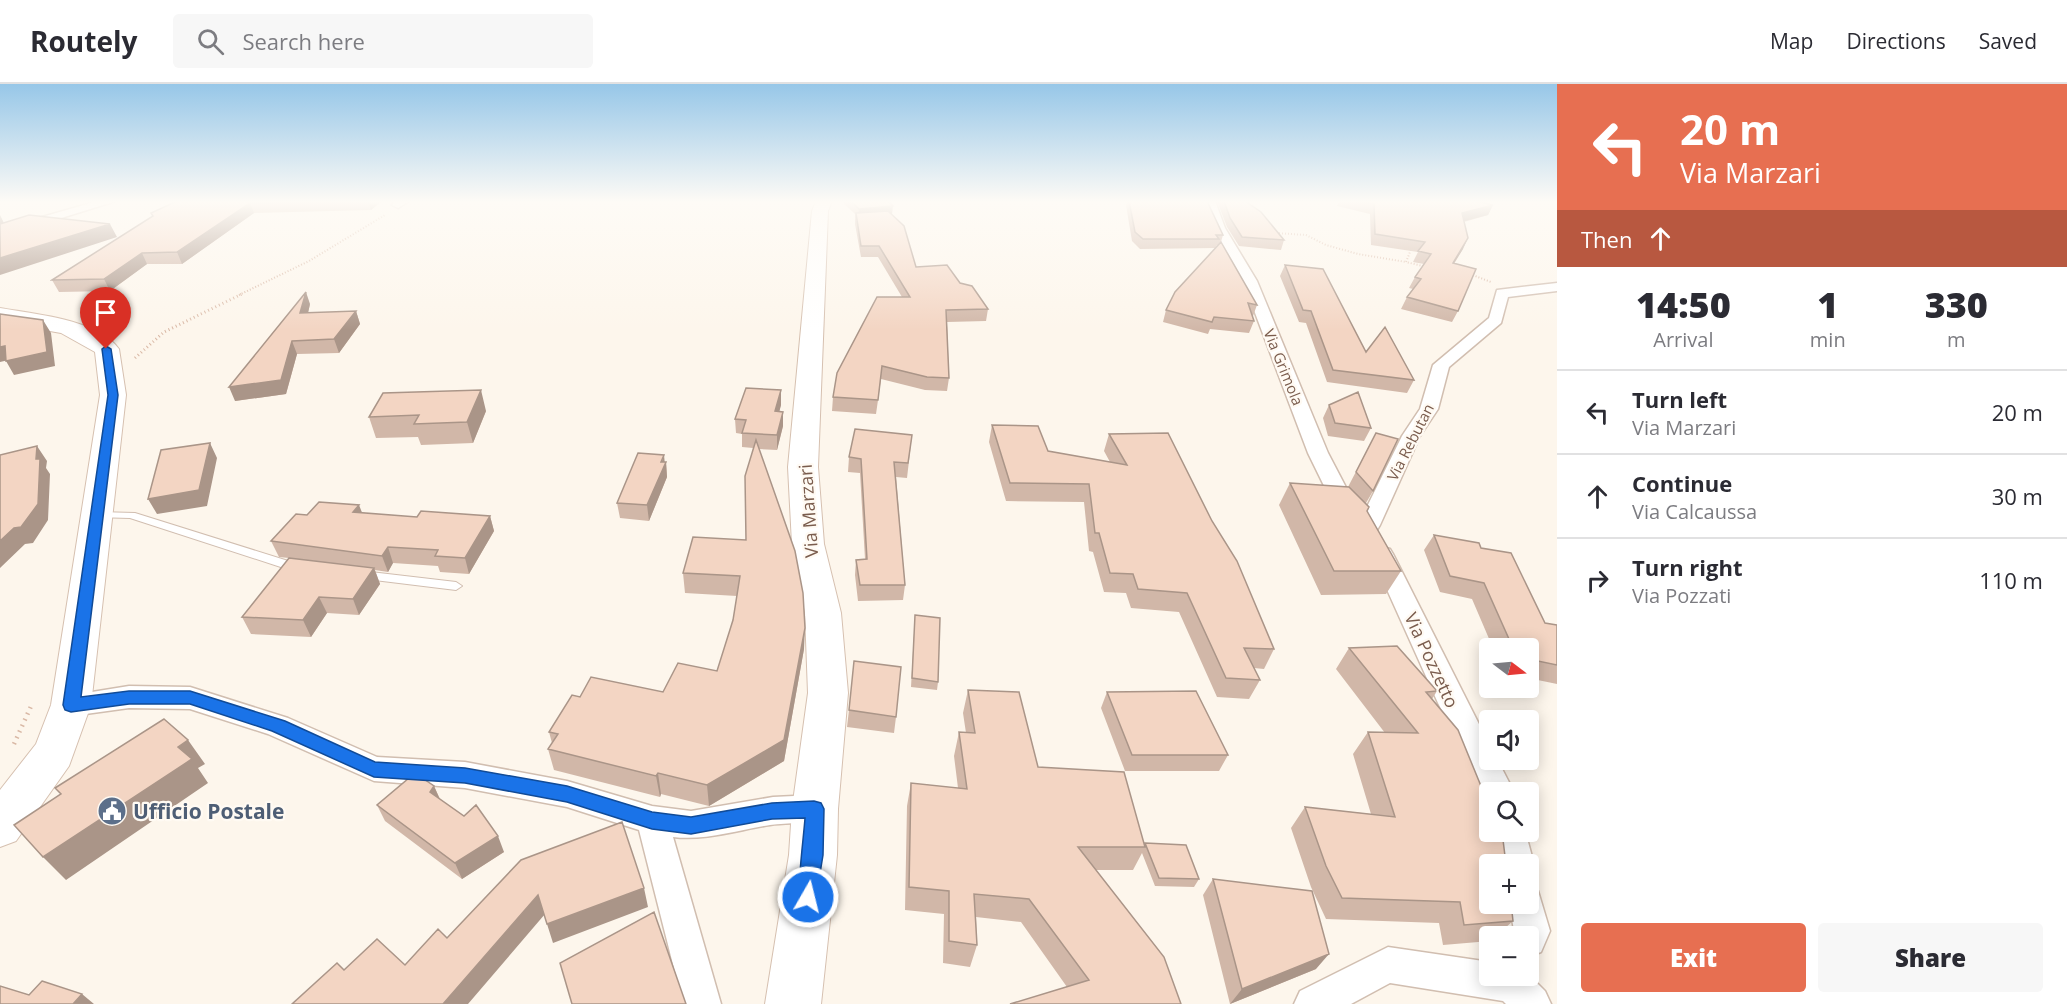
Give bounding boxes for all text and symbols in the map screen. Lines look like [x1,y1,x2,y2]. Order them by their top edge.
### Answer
search box [173,14,593,68]
text: Routely [30,22,137,60]
icon: search [194,25,227,58]
text: Search here [242,26,365,56]
text: Map [1770,27,1813,55]
text: Directions [1846,27,1946,55]
text: Saved [1979,27,2037,55]
text: 20 m [1680,100,1780,157]
icon: left [1581,108,1659,186]
text: Via Marzari [1680,154,1821,191]
icon: ahead [1644,222,1677,255]
text: Then [1581,224,1632,254]
text: 14:50 [1636,280,1731,329]
text: 1 [1817,280,1838,329]
text: 330 [1925,280,1988,329]
pin [80,287,131,349]
icon: arrive [89,296,122,329]
street label: Via Grimola [1260,326,1308,408]
text: Arrival [1653,326,1714,353]
text: min [1810,326,1846,353]
text: m [1947,326,1966,353]
text: Turn left [1632,384,1727,414]
icon: left [1581,396,1614,429]
text: 20 m [1992,397,2043,427]
street label: Via Rebutan [1382,400,1438,484]
text: Via Marzari [1632,414,1736,441]
street label: Via Marzari [793,463,823,559]
text: Continue [1632,468,1732,498]
icon: ahead [1581,480,1614,513]
text: 30 m [1992,481,2043,511]
text: Via Calcaussa [1632,498,1757,525]
text: Turn right [1632,552,1743,582]
icon: right [1581,564,1614,597]
text: 110 m [1979,565,2043,595]
text: Via Pozzati [1632,582,1731,609]
street label: Via Pozzetto [1400,609,1464,711]
north arrow [1479,638,1539,698]
map controls [1479,638,1539,986]
button: sound [1479,710,1539,770]
button: search [1479,782,1539,842]
public building icon: Ufficio Postale [96,795,128,827]
place label: Ufficio Postale [133,797,284,825]
button: + [1479,854,1539,914]
position arrow [776,865,840,929]
button: Exit [1581,923,1806,992]
button: Share [1818,923,2043,992]
button: − [1479,926,1539,986]

